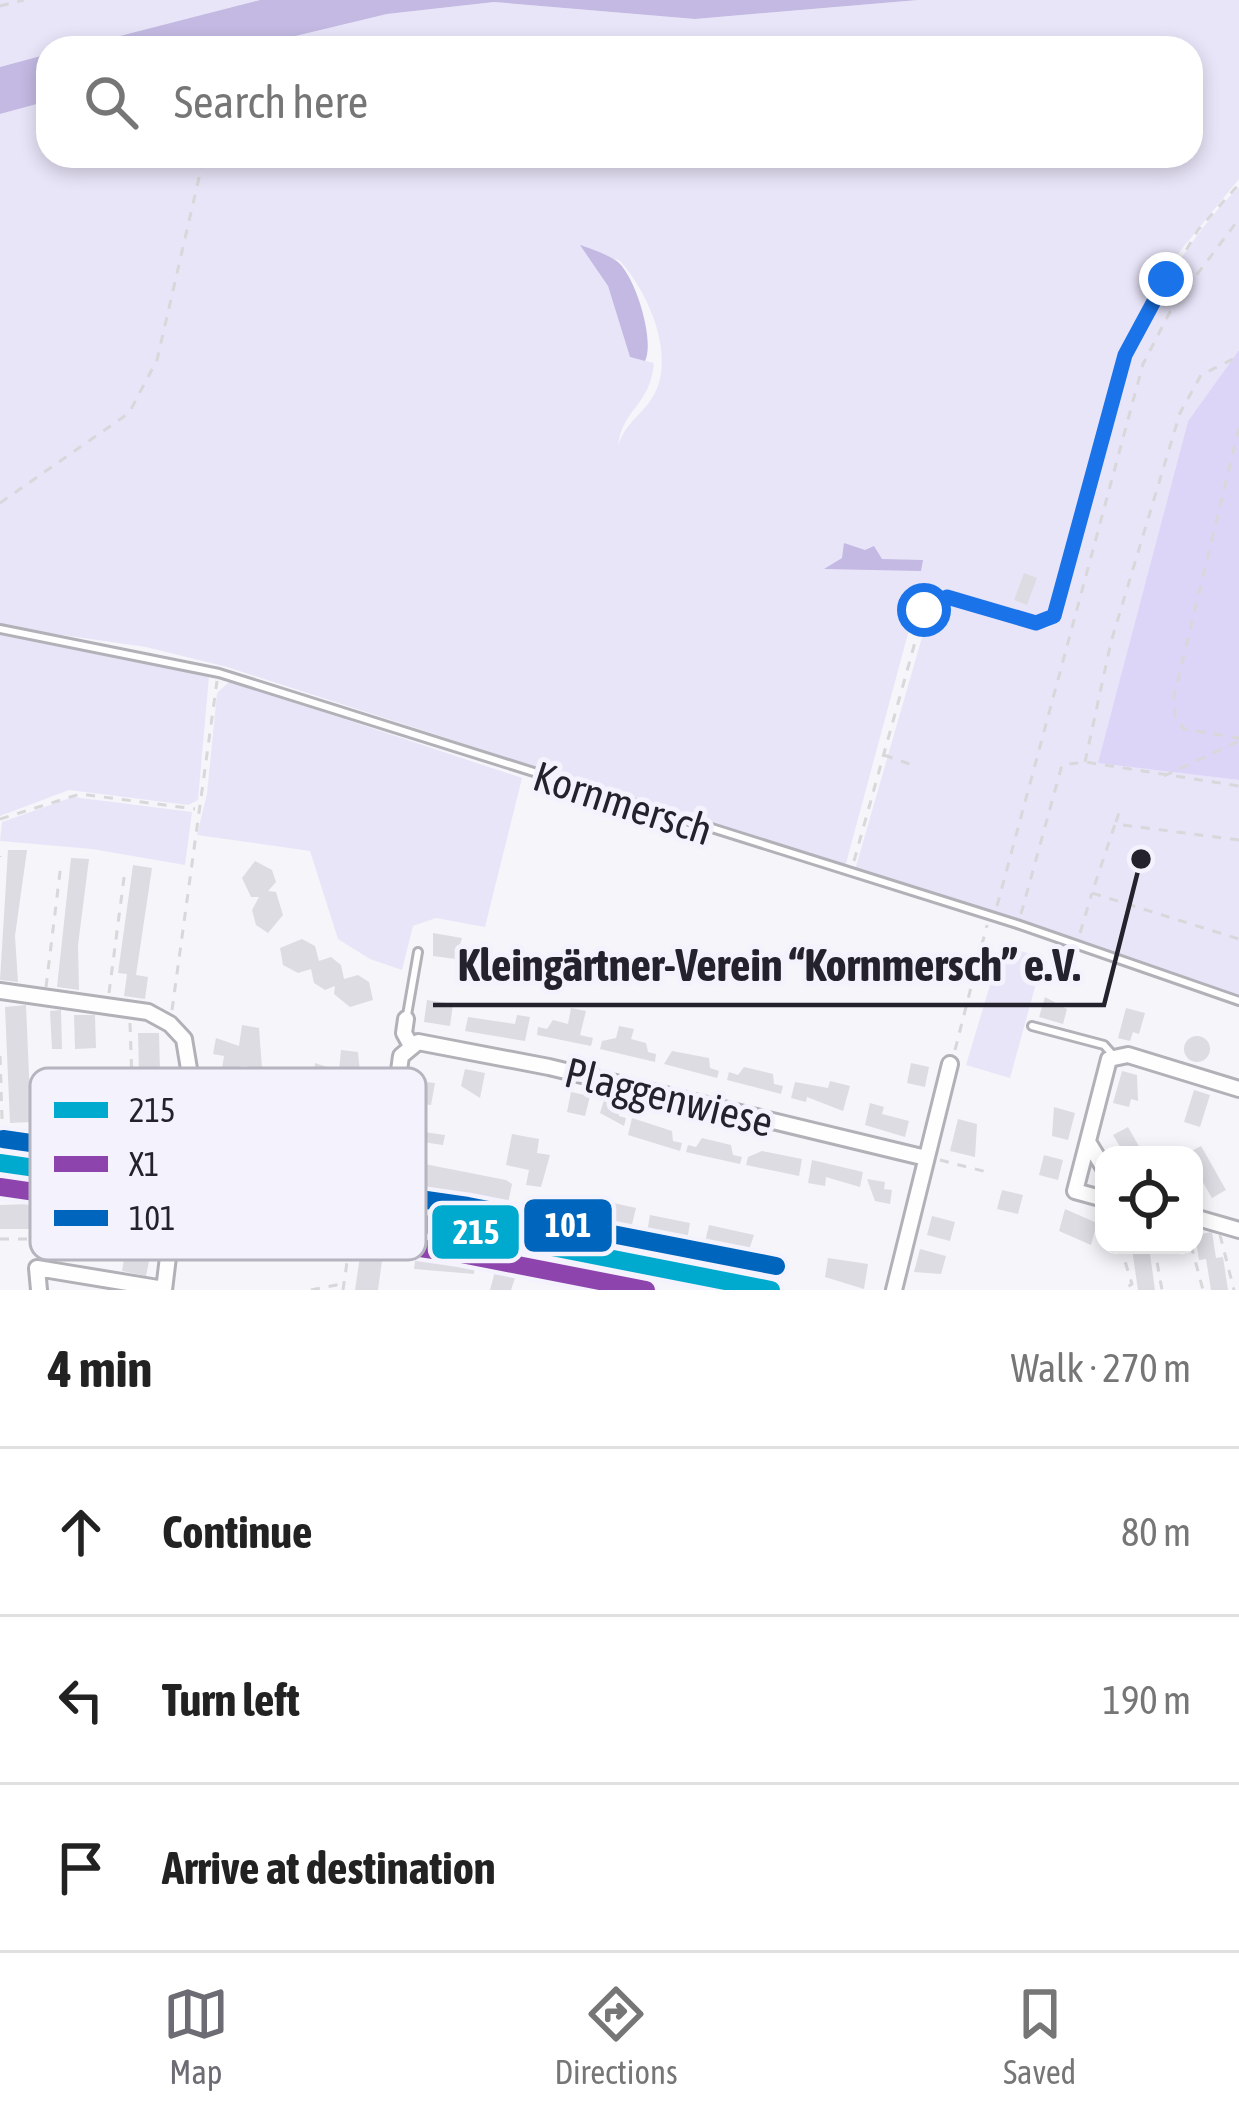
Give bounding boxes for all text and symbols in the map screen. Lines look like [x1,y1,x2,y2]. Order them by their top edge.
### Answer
search box [36,36,1203,168]
icon: search [78,69,144,135]
text: Search here [174,76,368,128]
route end [1139,252,1193,306]
route start [897,583,951,637]
street label: Kornmersch [528,752,718,854]
callout: Kleingärtner-Verein “Kornmersch” e.V. [433,924,1104,1005]
text: Kleingärtner-Verein “Kornmersch” e.V. [457,939,1081,991]
street label: Plaggenwiese [560,1048,778,1146]
legend [30,1068,426,1260]
text: 215 [129,1091,176,1129]
text: X1 [129,1145,159,1183]
map controls [1095,1146,1203,1254]
button: locate [1095,1146,1203,1254]
line badge: 101 [522,1197,614,1254]
text: 101 [129,1199,176,1237]
line badge: 215 [430,1203,521,1261]
text: 101 [545,1206,591,1244]
text: 215 [453,1213,499,1251]
text: 4 min [48,1339,152,1398]
text: Walk · 270 m [1011,1346,1191,1390]
icon: ahead [48,1499,114,1565]
text: Continue [162,1506,313,1558]
text: 80 m [1121,1510,1191,1554]
icon: left [48,1667,114,1733]
text: Turn left [162,1674,300,1726]
text: 190 m [1103,1678,1191,1722]
icon: arrive [48,1835,114,1901]
text: Arrive at destination [162,1842,496,1894]
tab: Map [163,1981,229,2091]
tab: Directions [554,1981,678,2091]
tab: Saved [1003,1981,1076,2091]

